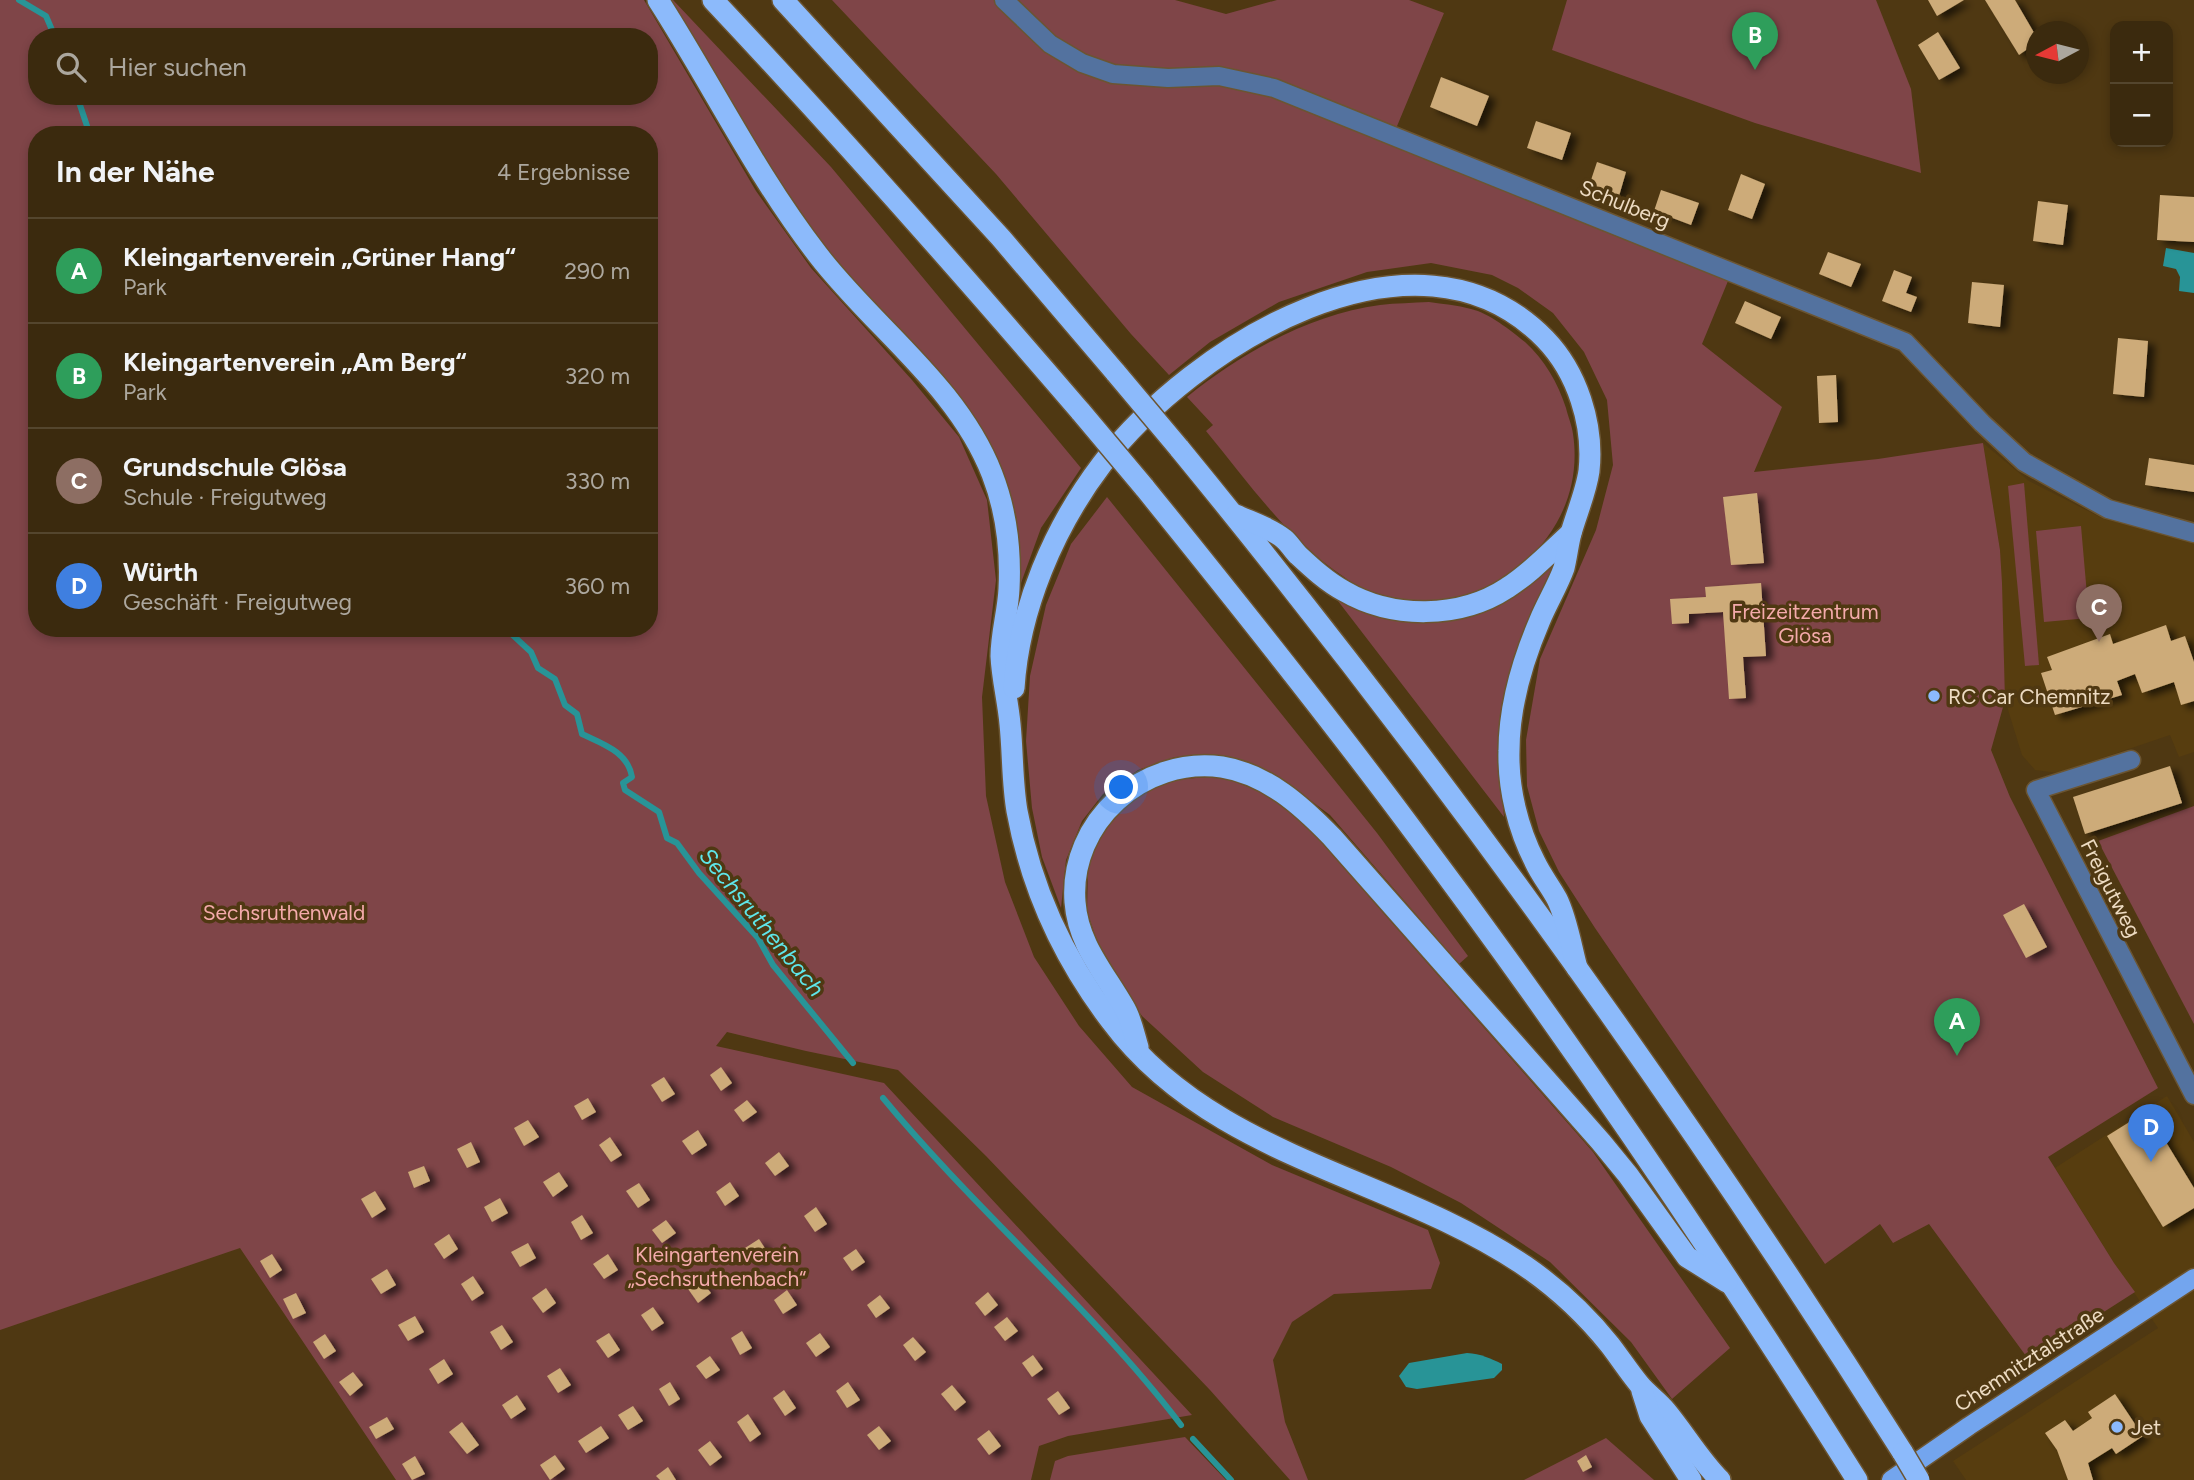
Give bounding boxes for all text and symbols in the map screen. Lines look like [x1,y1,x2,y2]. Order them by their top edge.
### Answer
pin: B [1732,12,1778,70]
north arrow [2026,21,2089,84]
map controls [2110,21,2173,147]
button: + [2110,21,2173,84]
search box [28,28,658,105]
icon: search [52,48,90,86]
text: Hier suchen [108,51,247,83]
button: − [2110,84,2173,147]
text: In der Nähe [56,153,215,190]
text: 4 Ergebnisse [497,158,630,186]
street label: Schulberg [1576,175,1674,233]
text: Kleingartenverein „Grüner Hang“ [123,241,516,273]
text: A [71,257,87,285]
text: 290 m [564,257,630,285]
text: Park [123,273,167,301]
text: Kleingartenverein „Am Berg“ [123,346,467,378]
text: B [72,362,86,390]
text: 320 m [565,362,630,390]
text: Park [123,378,167,406]
text: Grundschule Glösa [123,451,347,483]
text: C [71,467,87,495]
text: 330 m [565,467,630,495]
text: Schule · Freigutweg [123,483,327,511]
text: Würth [123,556,198,588]
text: D [71,572,87,600]
text: 360 m [564,572,630,600]
pin: C [2076,584,2122,642]
text: Geschäft · Freigutweg [123,588,352,616]
park label: Freizeitzentrum Glösa [1731,599,1879,648]
place label: RC Car Chemnitz [1948,684,2111,709]
marker: RC Car Chemnitz [1926,688,1942,704]
your location [1104,770,1138,804]
street label: Freigutweg [2076,835,2146,941]
water label: Sechsruthenbach [694,842,831,1002]
park label: Sechsruthenwald [203,900,365,925]
pin: A [1934,998,1980,1056]
pin: D [2128,1104,2174,1162]
park label: Kleingartenverein „Sechsruthenbach“ [628,1242,806,1291]
street label: Chemnitztalstraße [1950,1301,2108,1417]
place label: Jet [2131,1415,2161,1440]
marker: Jet [2109,1419,2125,1435]

